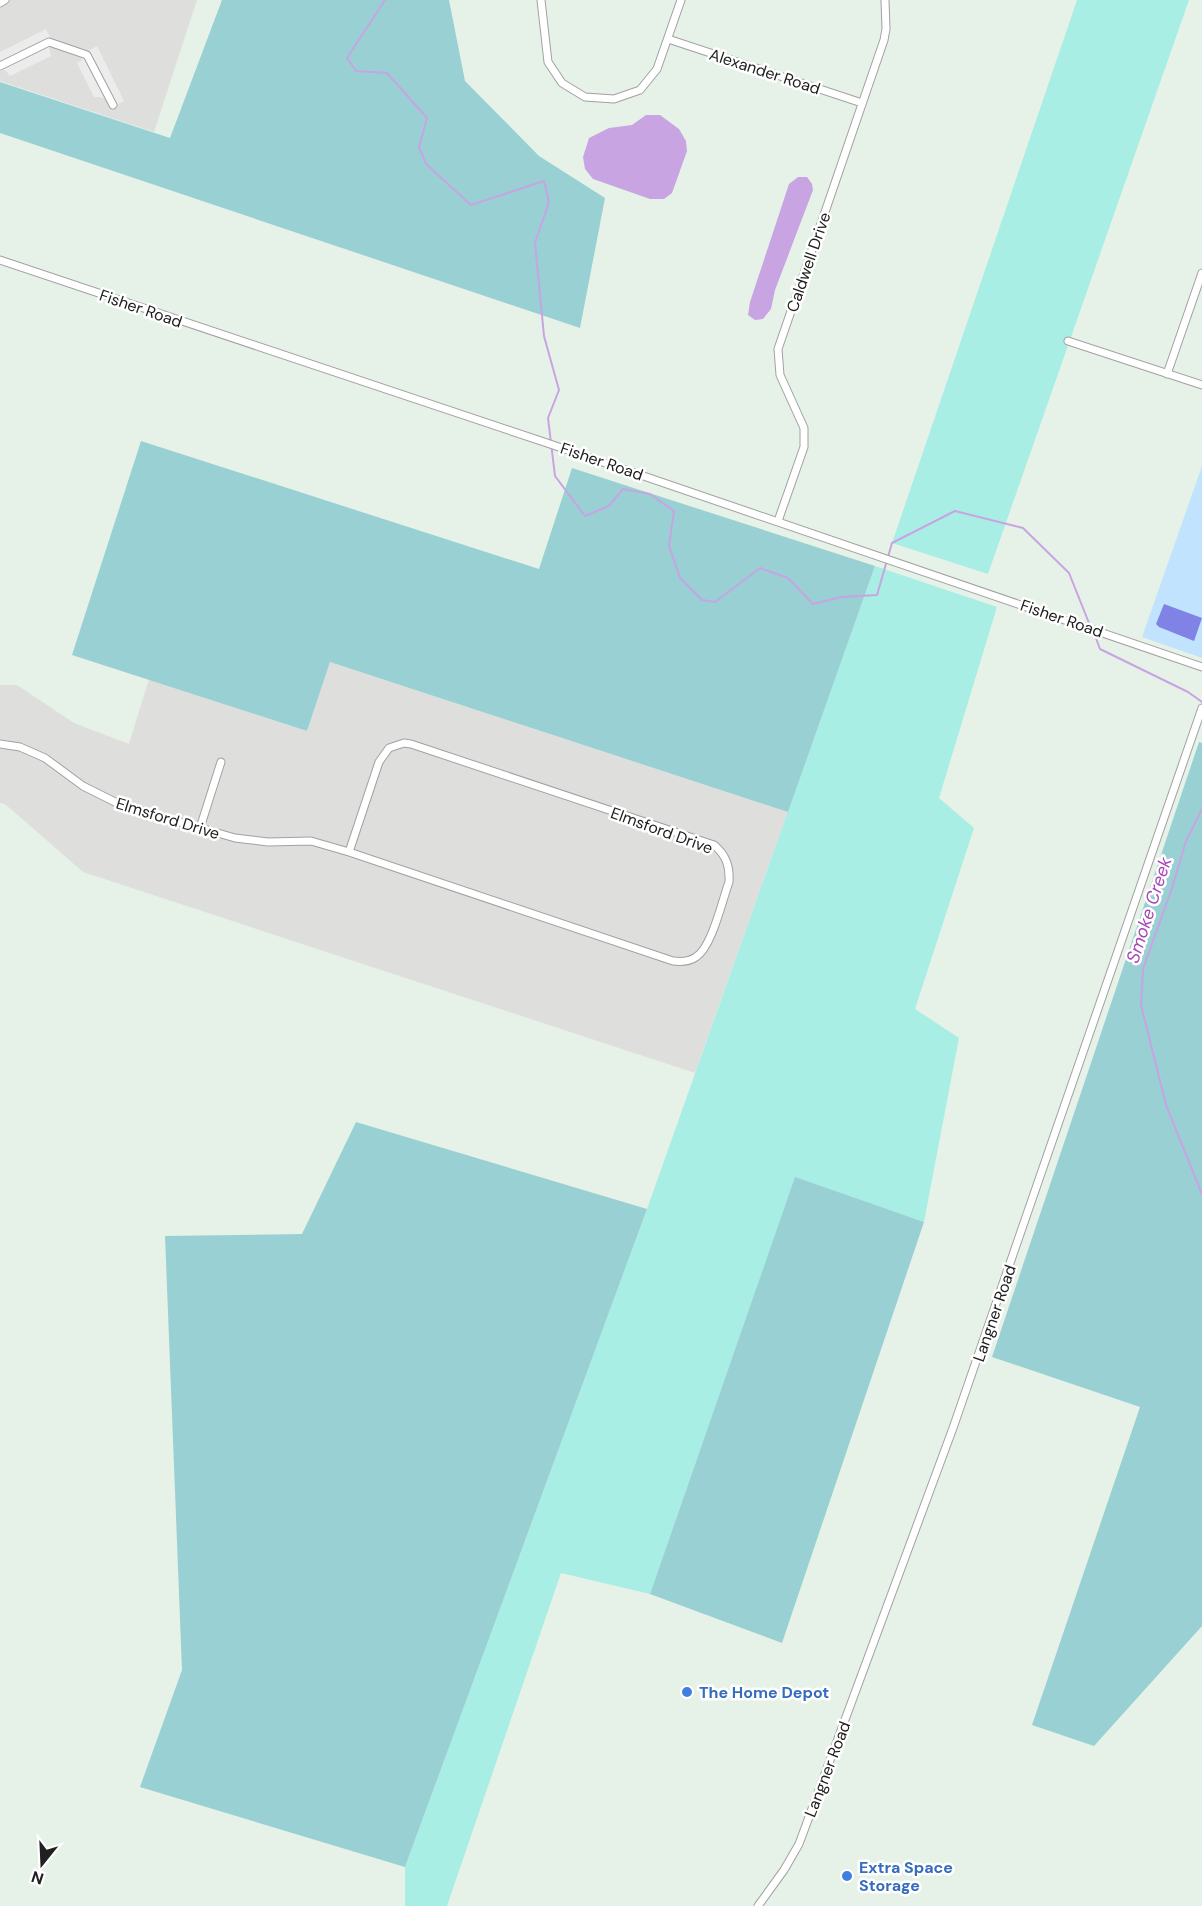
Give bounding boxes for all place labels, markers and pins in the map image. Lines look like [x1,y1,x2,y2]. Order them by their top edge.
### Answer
place label: The Home Depot [699,1682,829,1703]
marker: The Home Depot [680,1685,694,1699]
place label: Extra Space Storage [859,1857,953,1896]
marker: Extra Space Storage [840,1869,854,1883]

